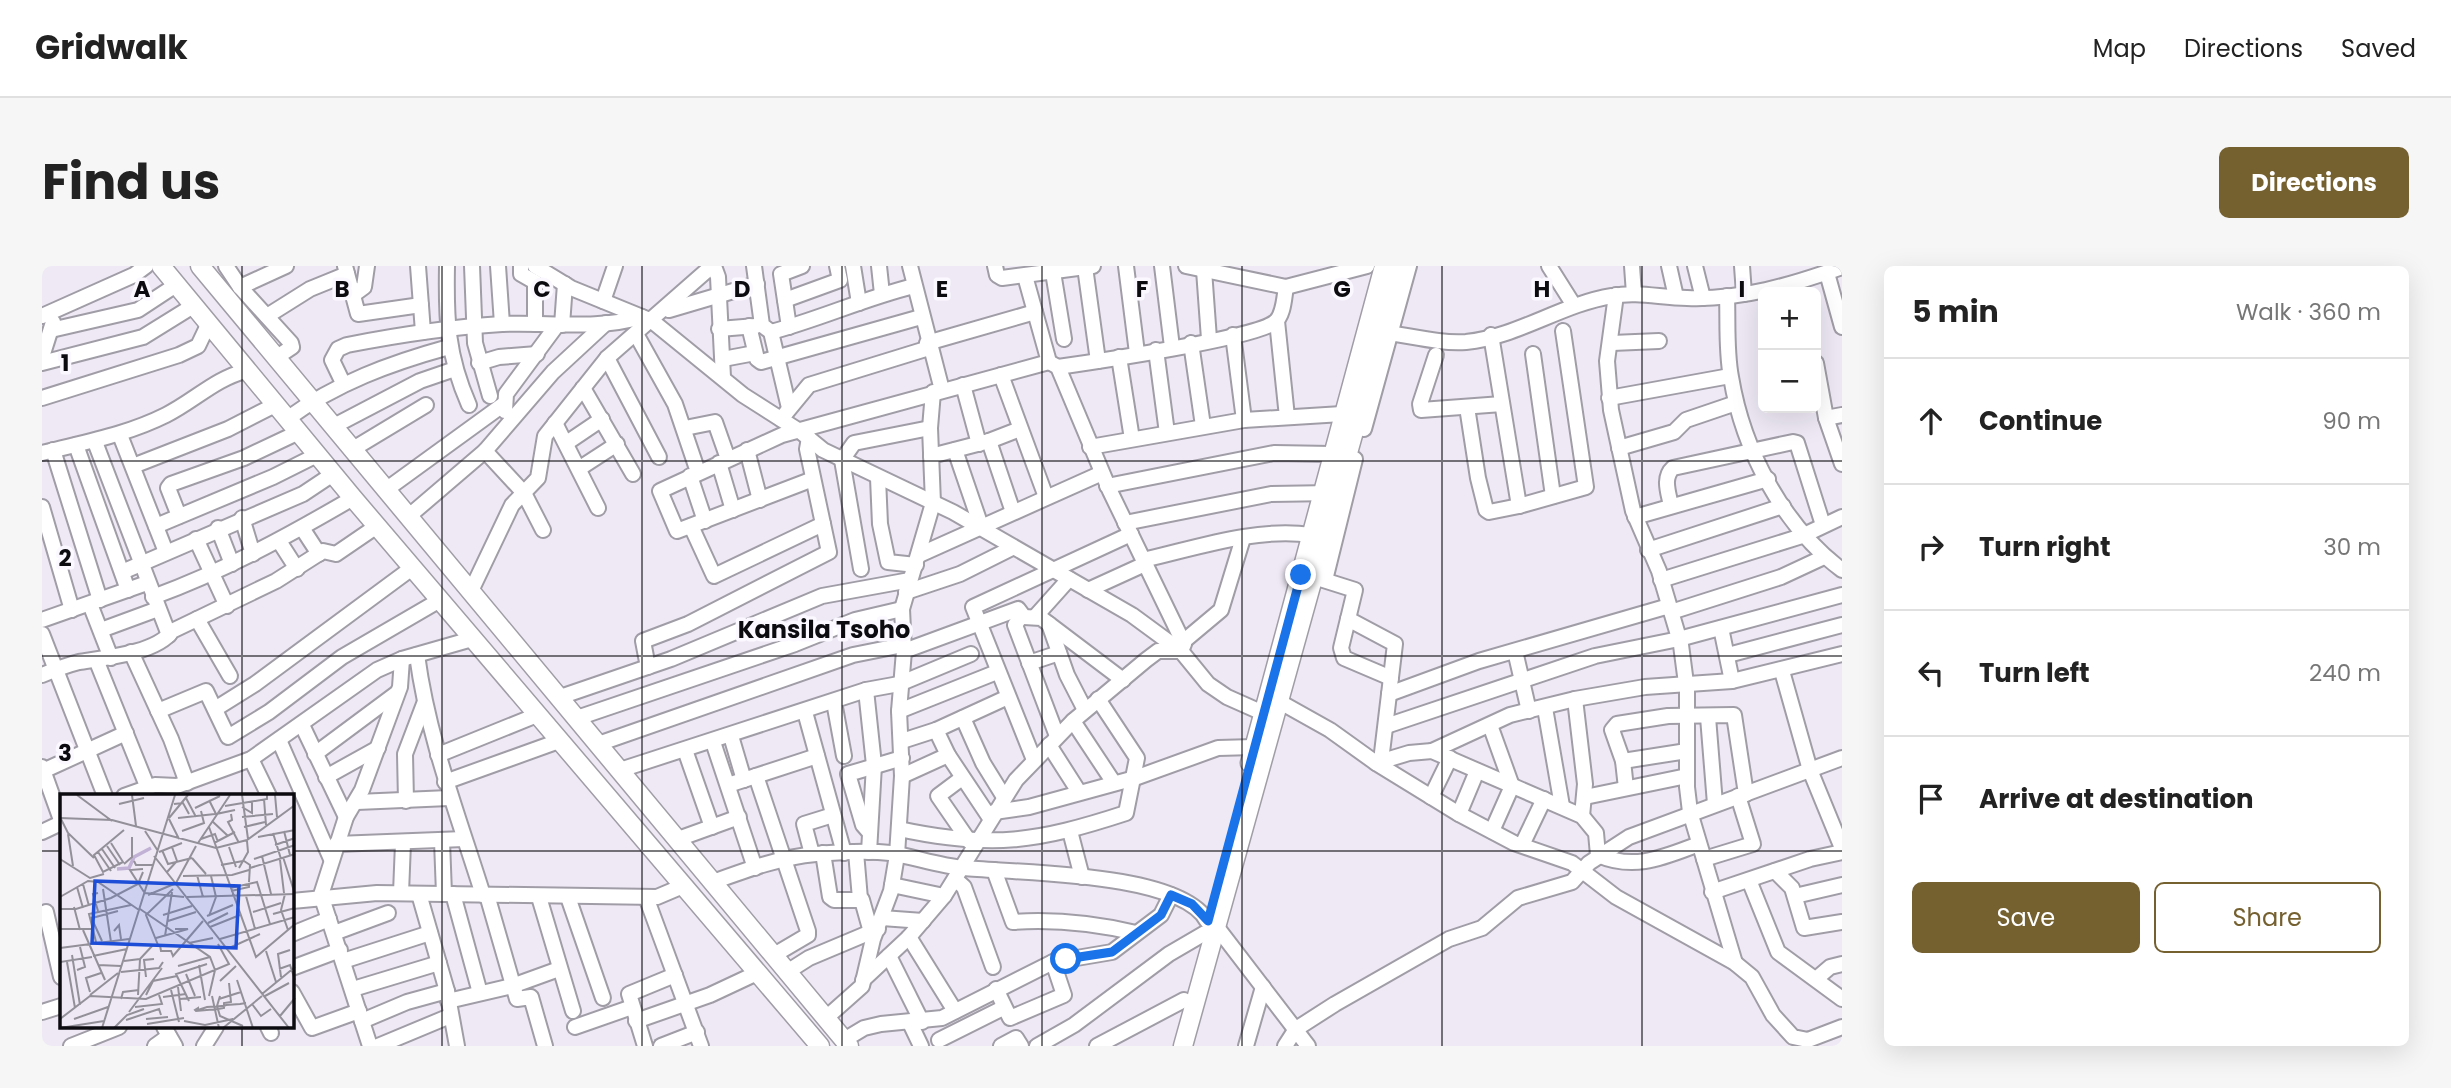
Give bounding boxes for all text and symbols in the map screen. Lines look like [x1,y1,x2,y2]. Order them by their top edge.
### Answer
text: Gridwalk [35,24,188,71]
text: Map [2093,32,2146,65]
text: Directions [2184,32,2303,65]
text: Saved [2341,32,2416,65]
button: Directions [2219,147,2409,218]
text: Find us [42,148,220,216]
text: A [134,273,151,305]
text: B [334,273,350,305]
text: C [533,273,551,305]
text: D [734,273,750,305]
text: E [936,273,948,305]
text: F [1136,273,1148,305]
text: G [1333,273,1351,305]
text: H [1534,273,1550,305]
text: I [1739,273,1745,305]
map controls [1758,287,1821,413]
button: + [1758,287,1821,350]
text: 5 min [1912,290,1999,333]
text: Walk · 360 m [2236,296,2381,328]
text: 1 [61,347,69,379]
button: − [1758,350,1821,413]
icon: ahead [1912,402,1950,440]
text: Continue [1979,403,2102,439]
text: 90 m [2322,405,2381,437]
icon: right [1912,528,1950,566]
text: Turn right [1979,529,2111,565]
text: 30 m [2323,531,2381,563]
text: 2 [58,542,72,574]
route end [1285,559,1316,590]
district label: Kansila Tsoho [738,613,910,646]
icon: left [1912,654,1950,692]
text: Turn left [1979,655,2090,691]
text: 240 m [2309,657,2381,689]
text: 3 [58,737,72,769]
icon: arrive [1912,780,1950,818]
text: Arrive at destination [1979,781,2254,817]
inset map [60,794,294,1028]
button: Save [1912,882,2140,953]
button: Share [2154,882,2381,953]
route start [1050,943,1081,974]

